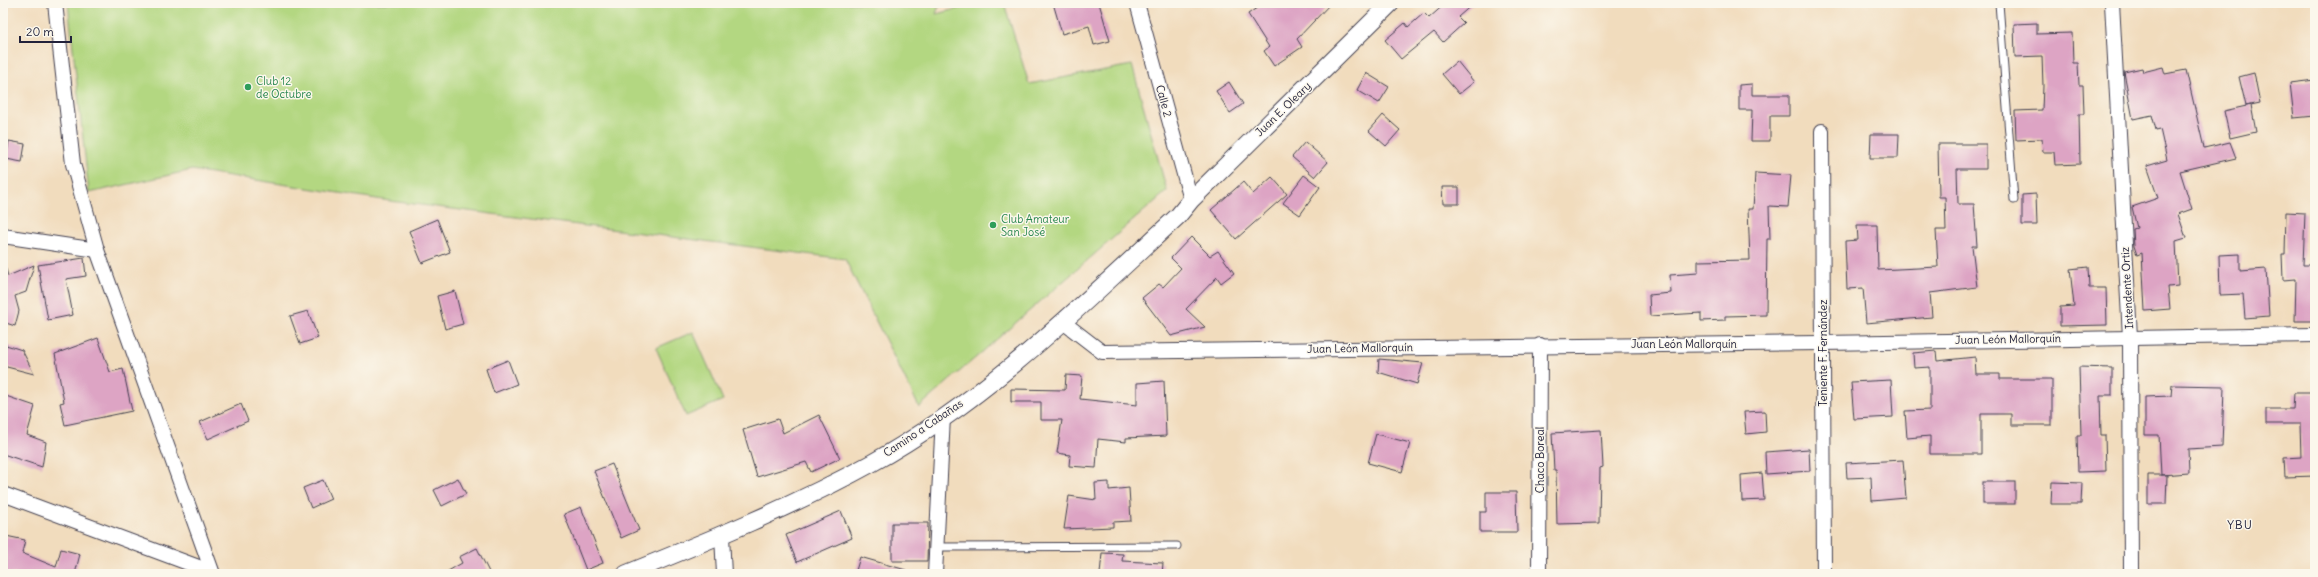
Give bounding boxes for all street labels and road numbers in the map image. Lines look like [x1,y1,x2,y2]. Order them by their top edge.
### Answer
street label: Juan E. Oleary [1252,79,1314,139]
street label: Calle 2 [1153,83,1175,119]
street label: Intendente Ortiz [2118,247,2136,329]
street label: Teniente F. Fernández [1816,300,1830,406]
street label: Juan León Mallorquín [1955,331,2061,347]
street label: Juan León Mallorquín [1631,337,1737,351]
street label: Juan León Mallorquín [1307,340,1413,356]
street label: Camino a Cabañas [881,396,965,460]
street label: Chaco Boreal [1533,427,1547,493]

